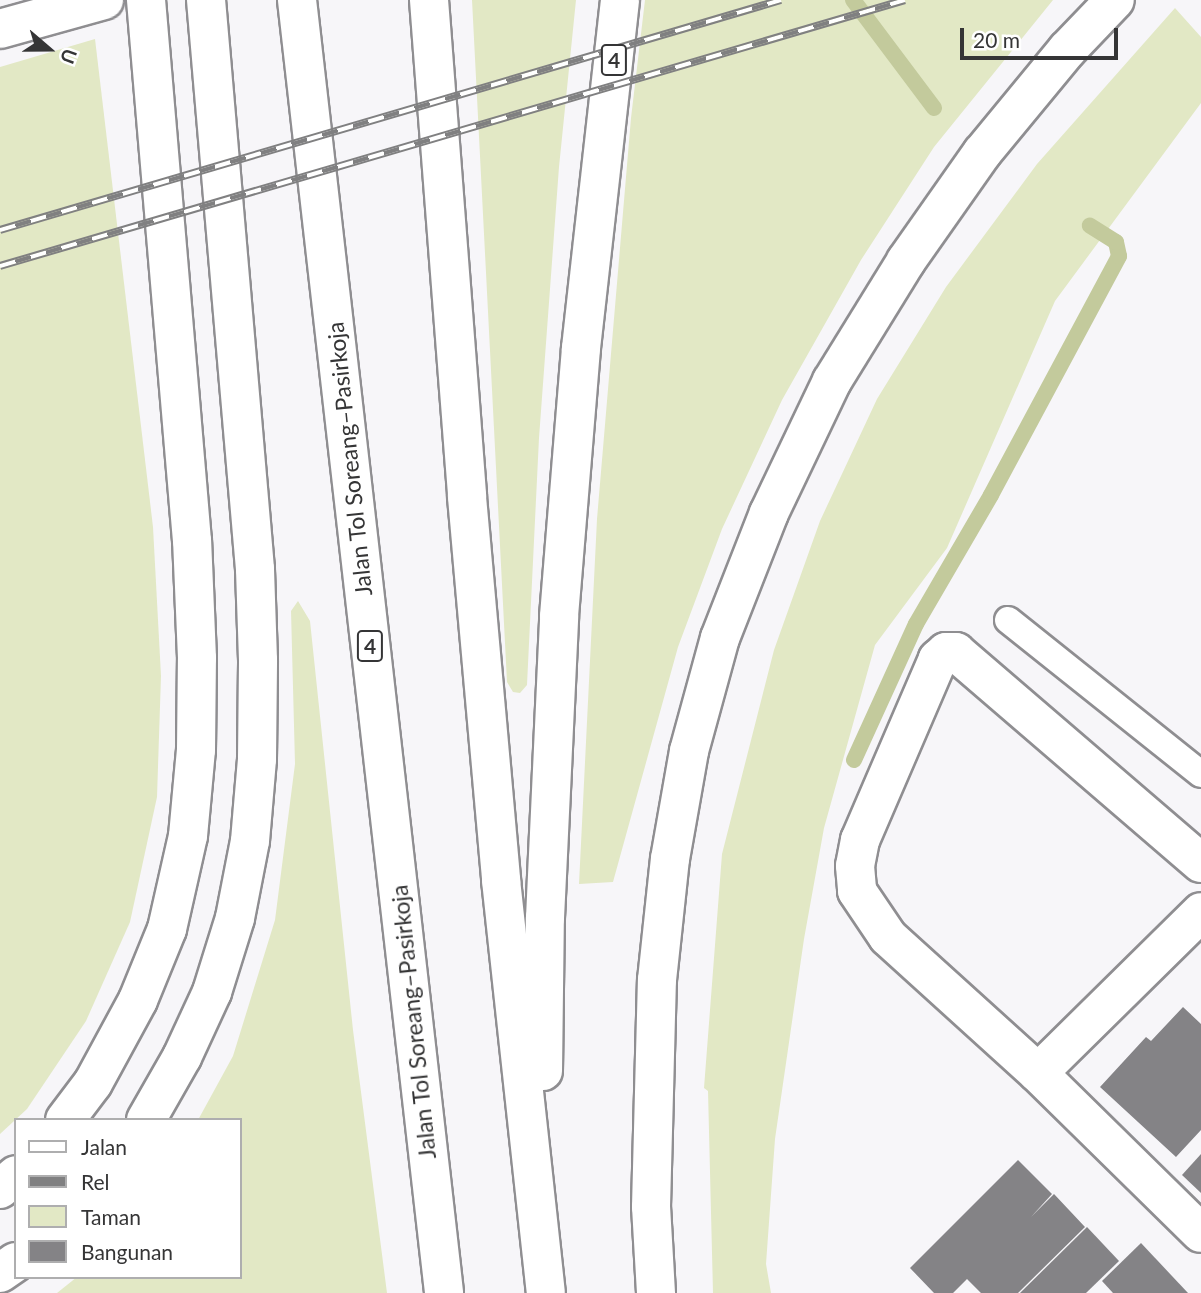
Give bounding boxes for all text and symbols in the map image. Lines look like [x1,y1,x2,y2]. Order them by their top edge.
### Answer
north arrow [14,14,84,84]
scale bar [963,14,1120,58]
text: 20 m [973,27,1020,52]
road number: 4 [600,42,628,78]
text: U [56,46,82,67]
street label: Jalan Tol Soreang–Pasirkoja [321,320,377,598]
road number: 4 [356,628,384,664]
street label: Jalan Tol Soreang–Pasirkoja [385,883,441,1161]
legend [14,1118,242,1279]
text: Jalan [81,1134,127,1159]
text: Rel [81,1169,110,1194]
text: Taman [81,1204,141,1229]
text: Bangunan [81,1239,173,1264]

